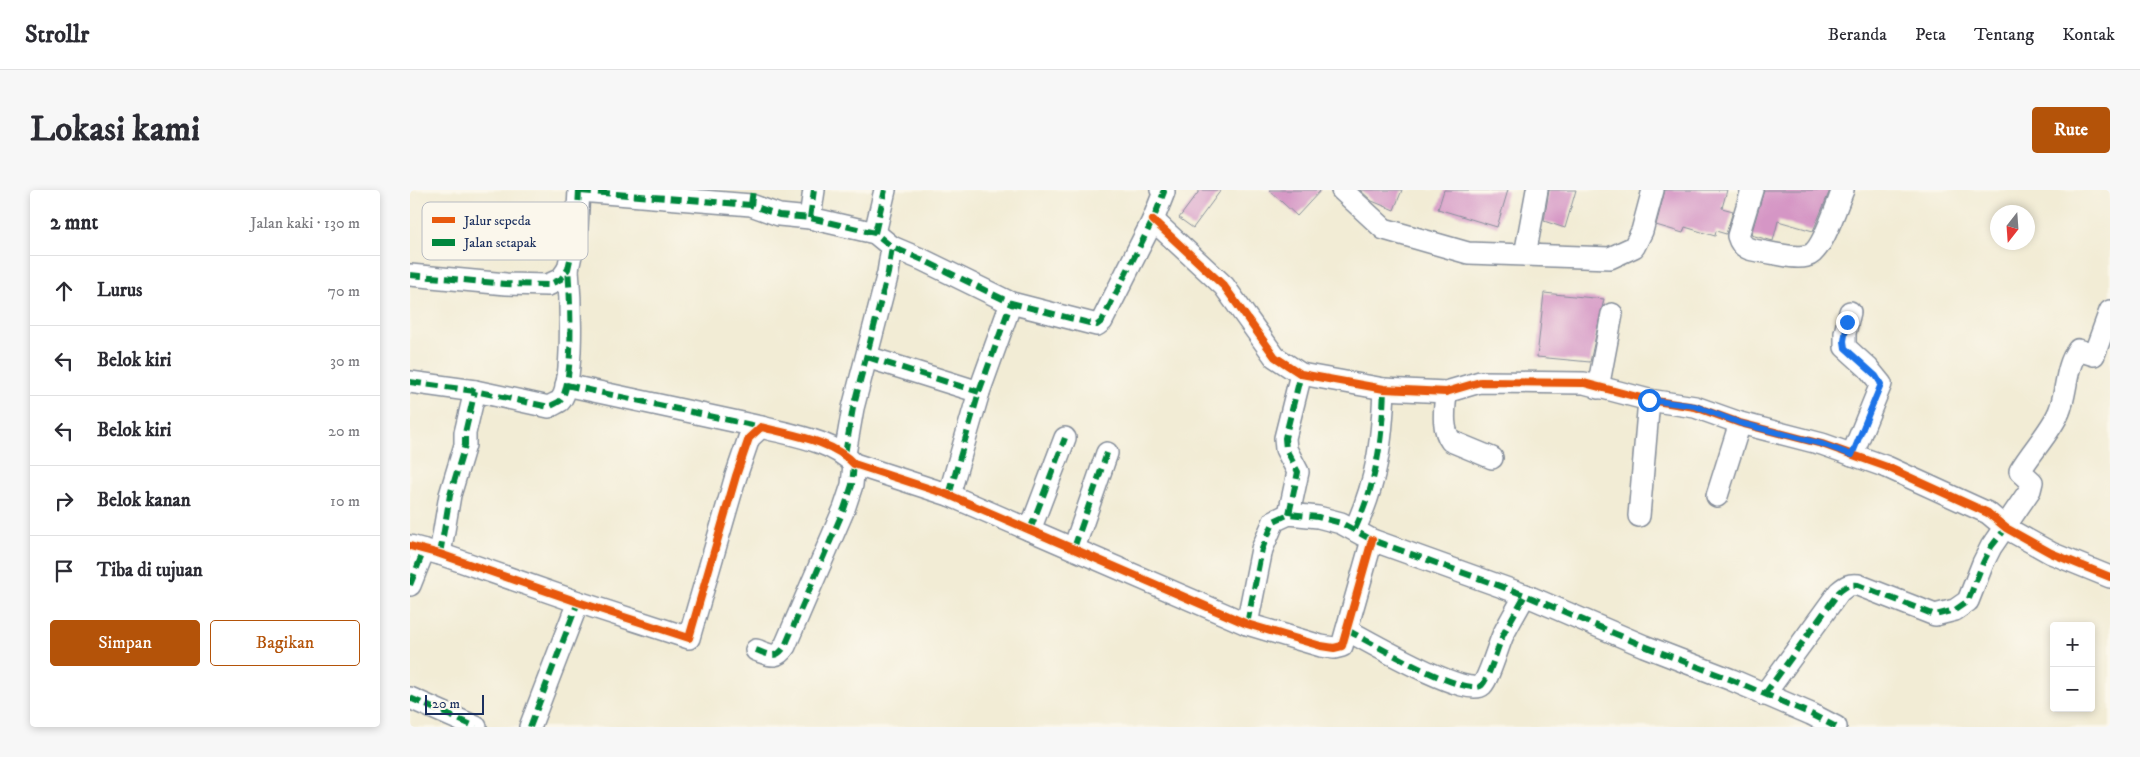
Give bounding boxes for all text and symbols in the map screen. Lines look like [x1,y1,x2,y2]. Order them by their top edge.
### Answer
text: Strollr [25,20,89,50]
text: Beranda [1828,24,1887,46]
text: Peta [1915,24,1946,46]
text: Tentang [1974,24,2034,46]
text: Kontak [2062,24,2115,46]
button: Rute [2032,107,2110,153]
text: Lokasi kami [30,108,200,152]
legend [422,202,588,260]
north arrow [1990,205,2035,250]
text: 2 mnt [50,210,98,236]
text: Jalur sepeda [462,212,531,230]
text: Jalan kaki · 130 m [250,213,360,233]
text: Jalan setapak [462,234,537,252]
icon: ahead [50,277,78,305]
text: Lurus [97,279,142,302]
text: 70 m [328,281,360,301]
route end [1836,311,1859,334]
icon: left [50,347,78,375]
text: Belok kiri [97,349,171,372]
text: 30 m [330,351,360,371]
route start [1638,389,1661,412]
icon: left [50,417,78,445]
text: Belok kiri [97,419,171,442]
text: 20 m [328,421,360,441]
icon: right [50,487,78,515]
text: Belok kanan [97,489,191,512]
text: 10 m [330,491,360,511]
icon: arrive [50,557,78,585]
text: Tiba di tujuan [97,559,203,582]
button: Simpan [50,620,200,666]
button: Bagikan [210,620,360,666]
map controls [2050,622,2095,712]
button: + [2050,622,2095,667]
button: − [2050,667,2095,712]
scale bar [425,692,484,715]
text: 20 m [432,695,460,713]

